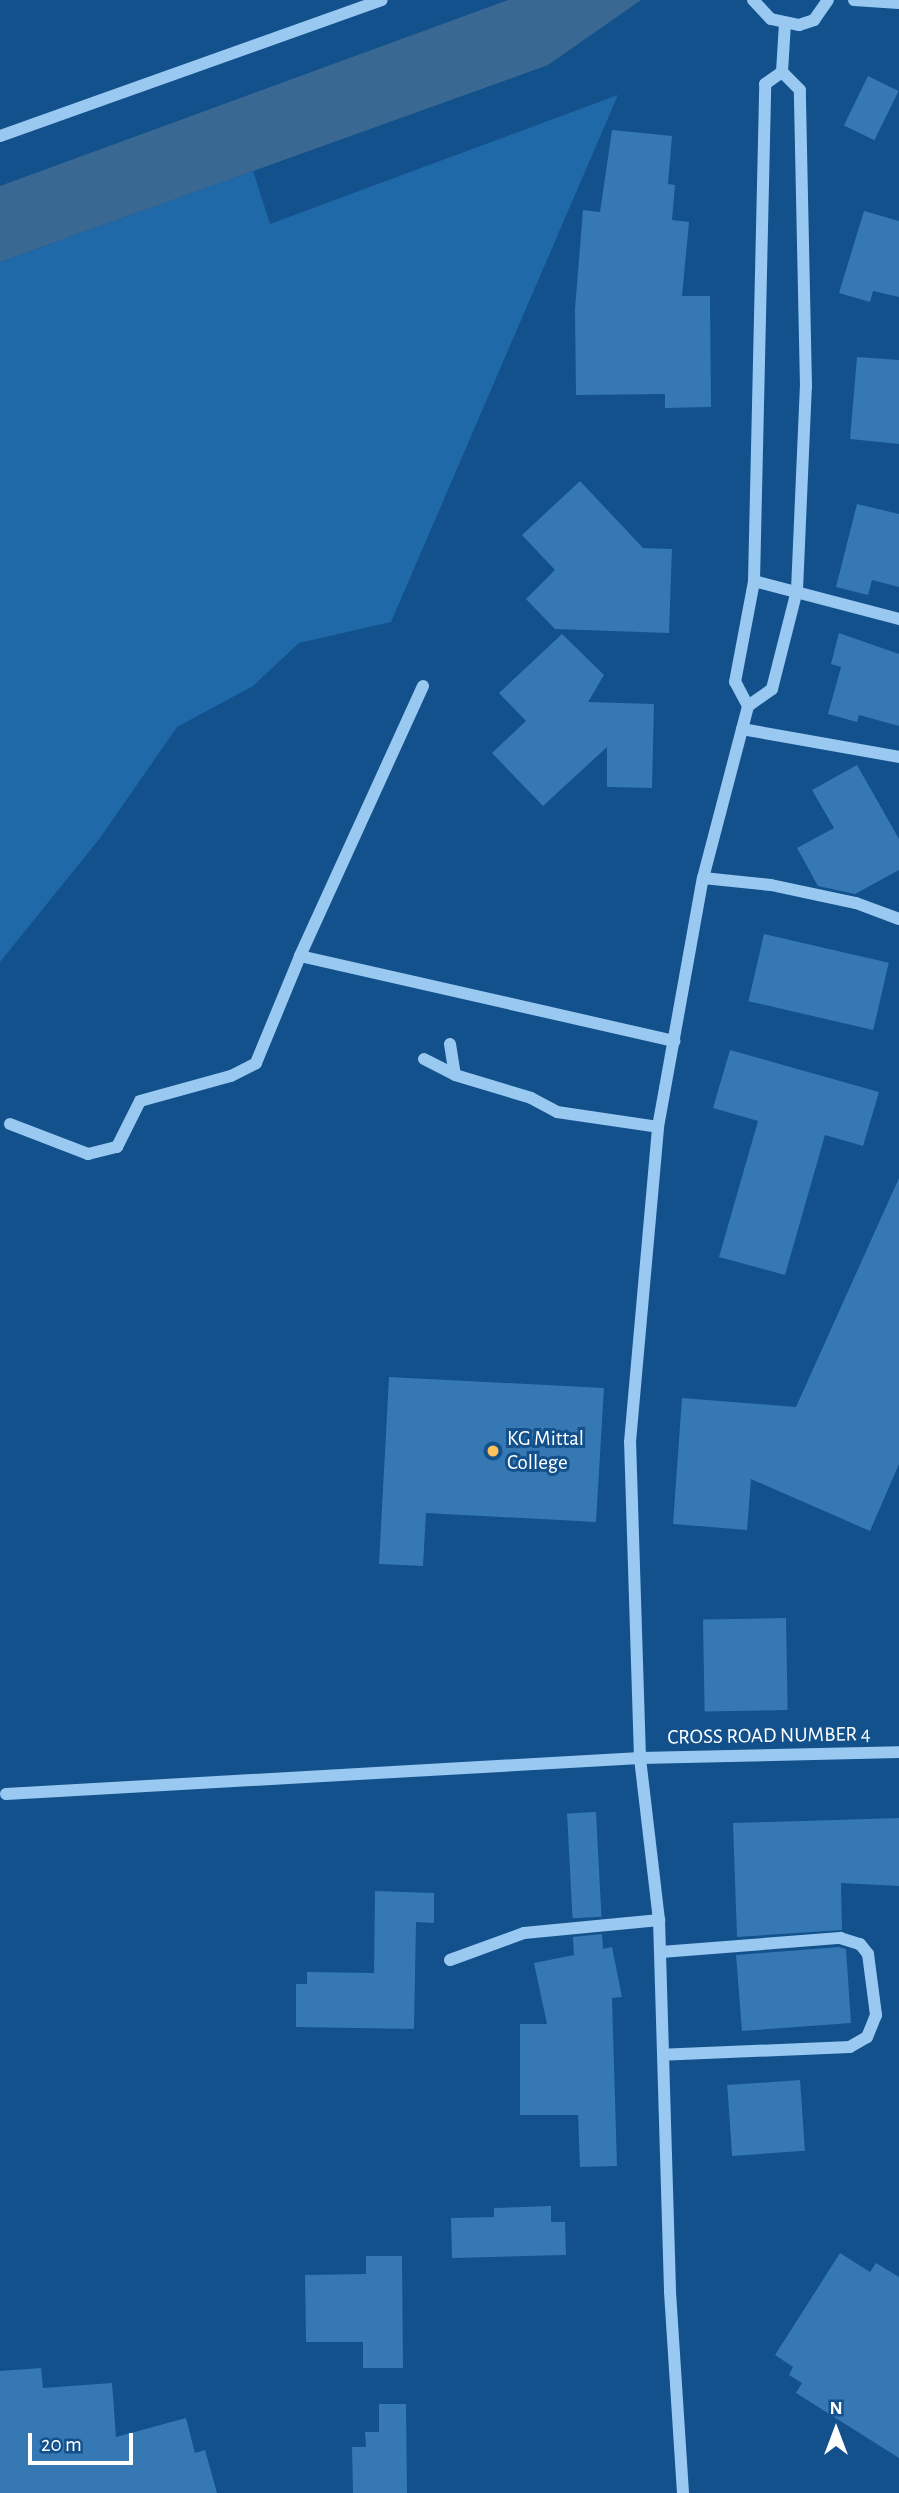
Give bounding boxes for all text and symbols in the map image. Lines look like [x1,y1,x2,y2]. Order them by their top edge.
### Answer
place label: KG Mittal College [507,1426,584,1476]
marker: KG Mittal College [485,1443,501,1459]
street label: CROSS ROAD NUMBER 4 [667,1722,871,1750]
north arrow [801,2395,871,2465]
text: N [829,2399,843,2418]
scale bar [32,2420,136,2464]
text: 20 m [41,2434,82,2455]

